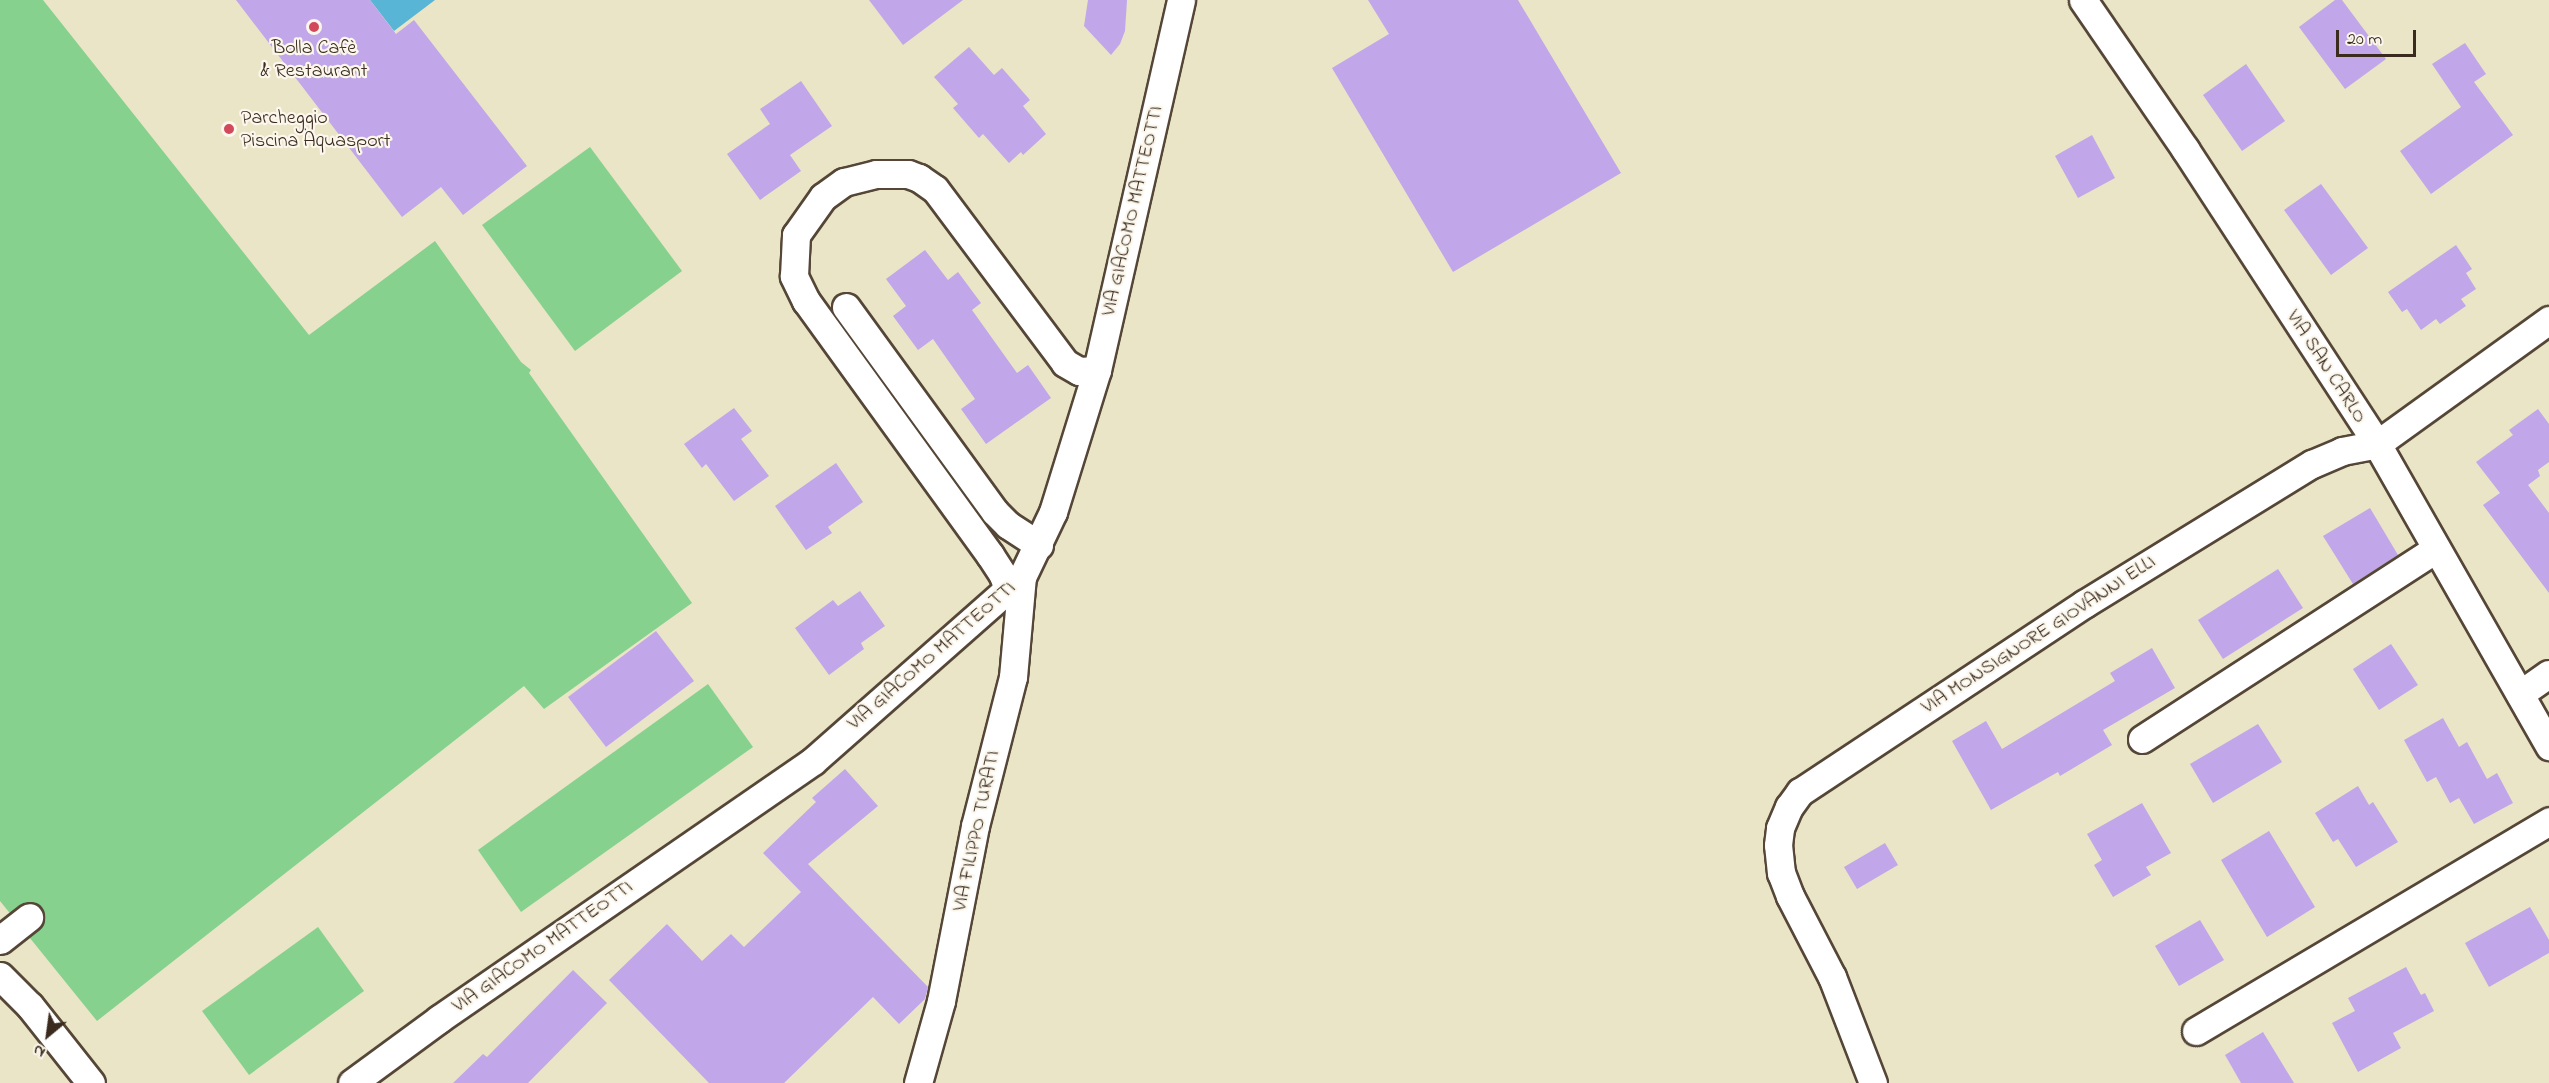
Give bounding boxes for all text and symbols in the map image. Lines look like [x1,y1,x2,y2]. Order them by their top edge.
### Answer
scale bar [2339,18,2418,56]
marker: Bolla Cafè & Restaurant [307,20,321,34]
text: 20 m [2347,27,2382,53]
place label: Bolla Cafè & Restaurant [261,36,367,83]
street label: VIA GIACOMO MATTEOTTI [1097,104,1169,318]
place label: Parcheggio Piscina Aquasport [241,106,390,153]
marker: Parcheggio Piscina Aquasport [222,122,236,136]
street label: VIA SAN CARLO [2281,306,2371,428]
street label: VIA MONSIGNORE GIOVANNI ELLI [1917,550,2161,720]
street label: VIA GIACOMO MATTEOTTI [843,576,1021,736]
street label: VIA FILIPPO TURATI [948,748,1006,914]
street label: VIA GIACOMO MATTEOTTI [448,875,638,1019]
north arrow [18,1005,78,1065]
text: N [29,1038,50,1064]

